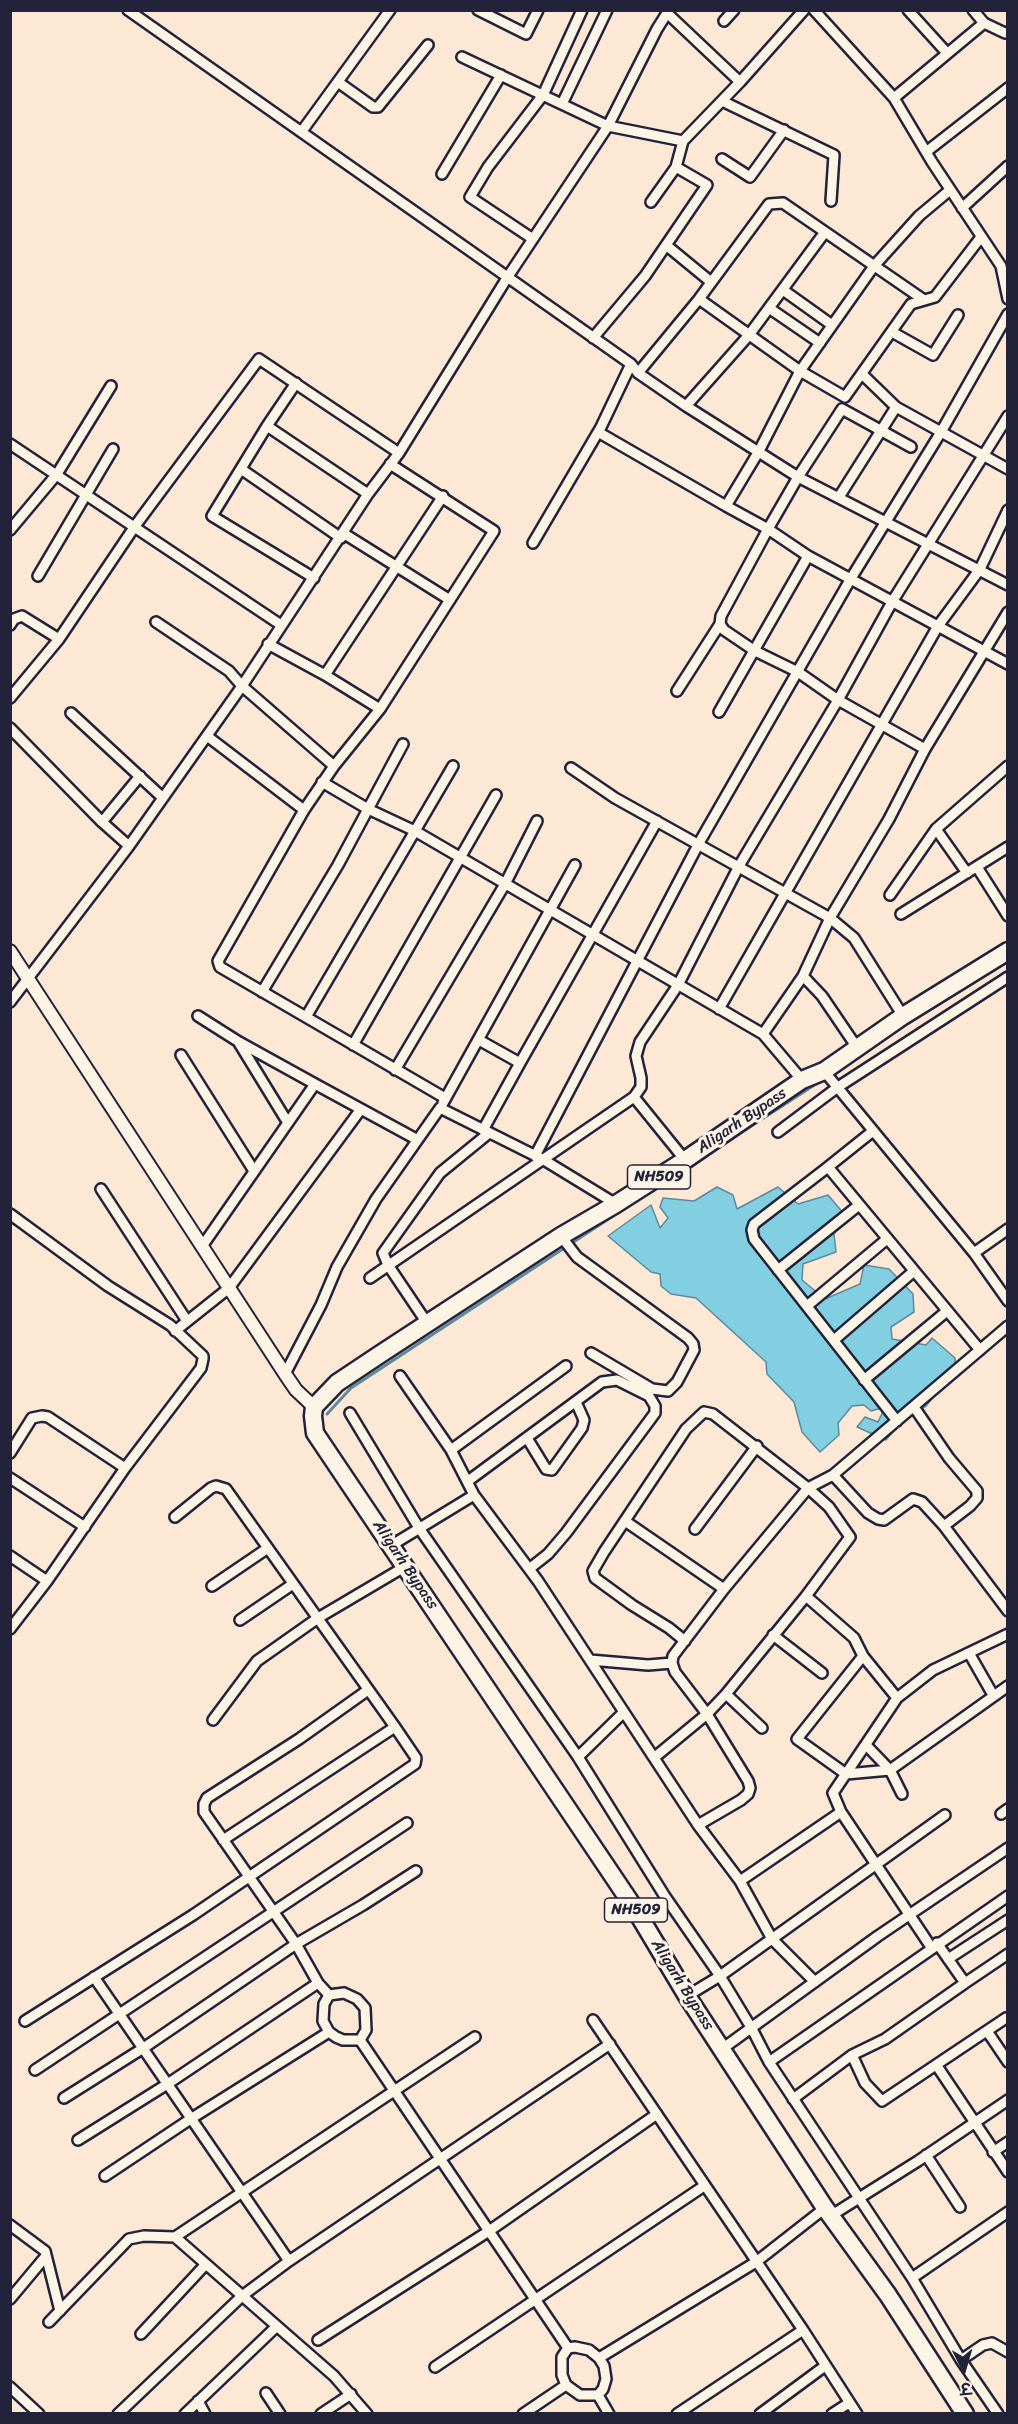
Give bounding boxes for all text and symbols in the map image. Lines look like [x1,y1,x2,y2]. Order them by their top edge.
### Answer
street label: Aligarh Bypass [694,1084,790,1158]
road number: NH509 [628,1165,690,1189]
street label: Aligarh Bypass [368,1517,442,1613]
road number: NH509 [604,1898,668,1922]
street label: Aligarh Bypass [646,1936,718,2034]
north arrow [934,2340,994,2400]
text: उ [959,2374,972,2403]

